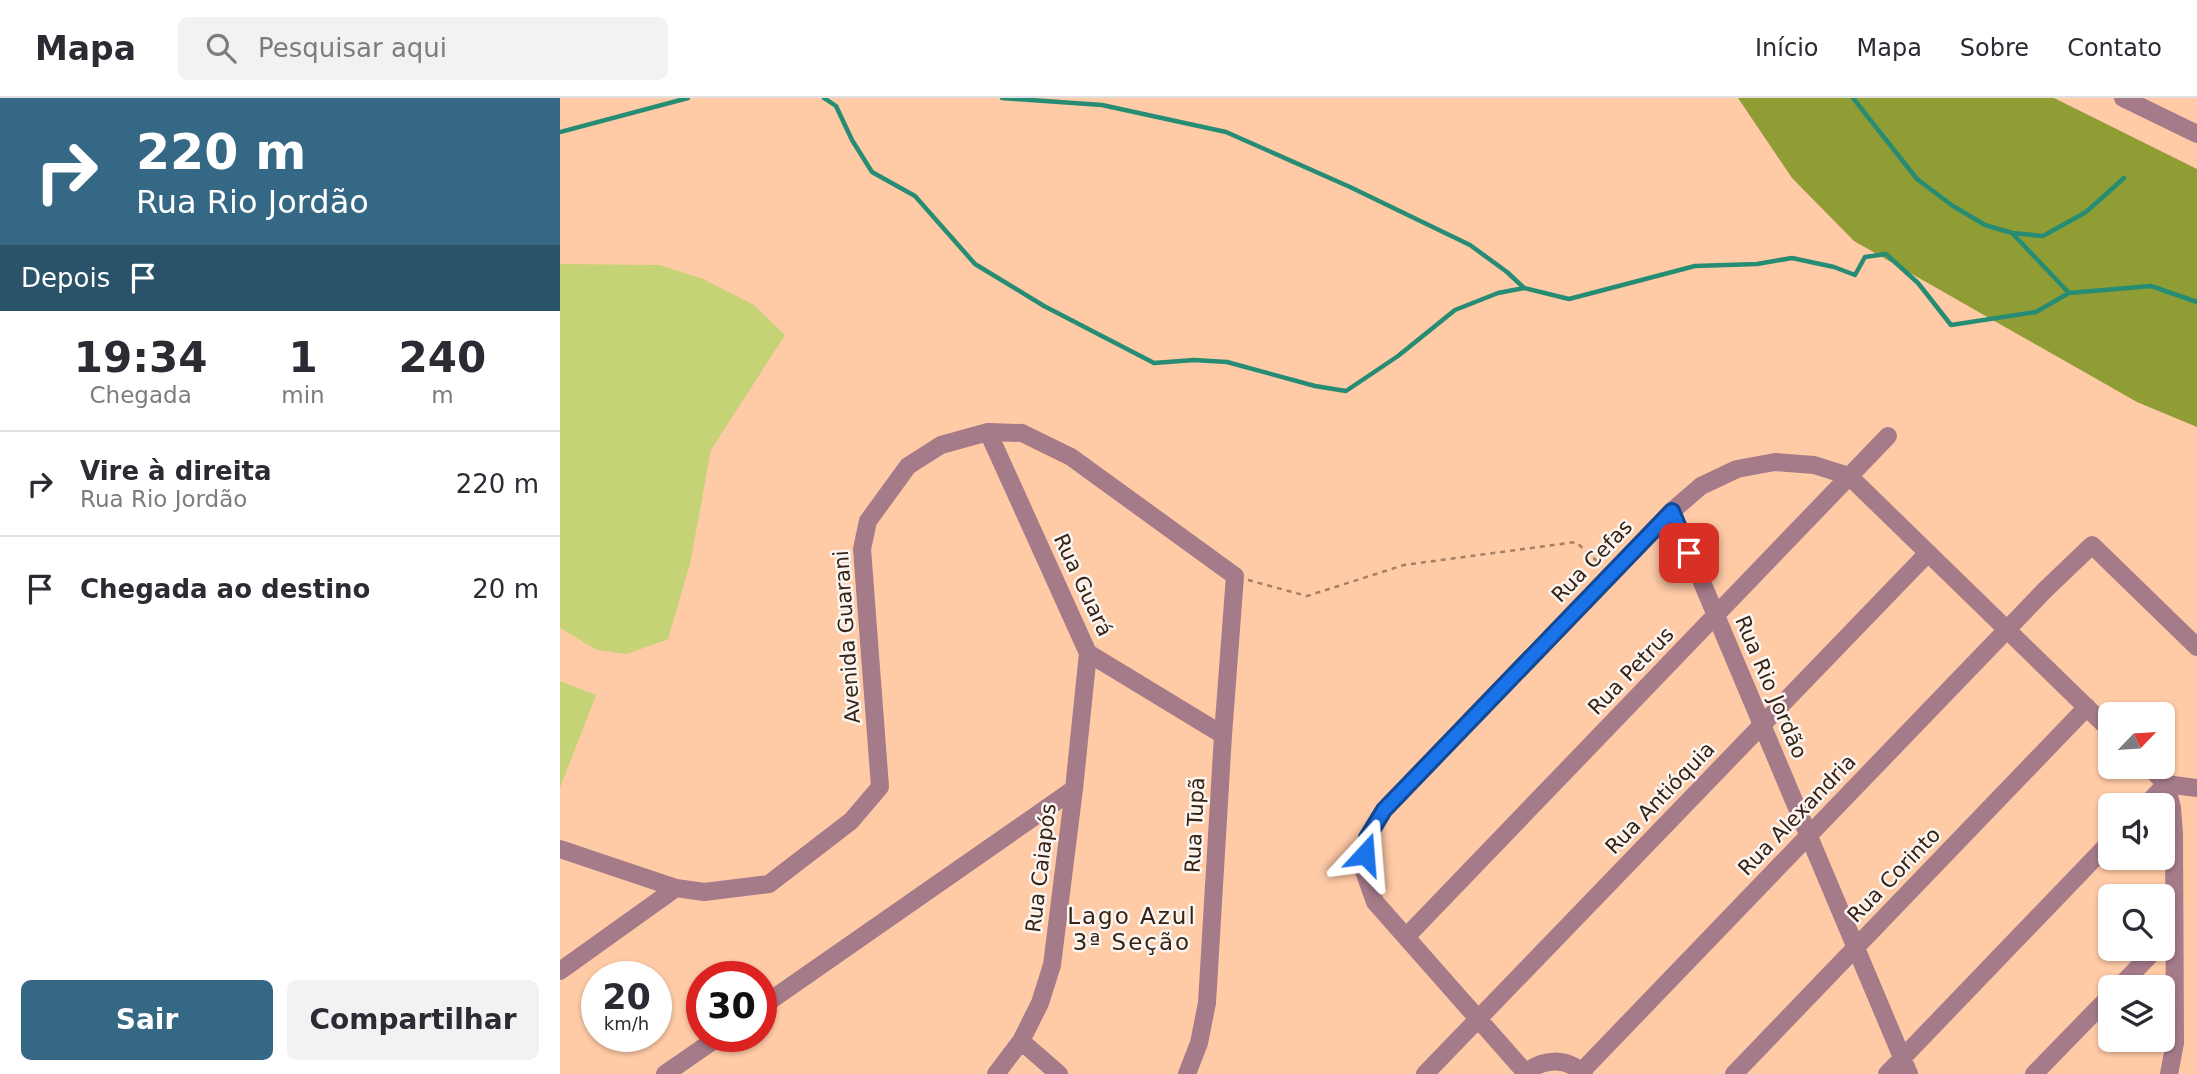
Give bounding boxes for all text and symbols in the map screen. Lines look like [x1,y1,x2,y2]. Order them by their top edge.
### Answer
search box [178,17,668,80]
text: Mapa [35,29,136,68]
icon: search [202,29,240,67]
text: Pesquisar aqui [258,33,447,63]
text: Início [1755,34,1819,62]
text: Mapa [1857,34,1922,62]
text: Sobre [1960,34,2029,62]
text: Contato [2067,34,2162,62]
text: 220 m [136,124,306,181]
icon: right [21,126,112,217]
text: Rua Rio Jordão [136,183,369,221]
icon: arrive [124,259,162,297]
text: Depois [21,263,110,293]
text: 19:34 [74,333,208,382]
text: 1 [288,333,318,382]
text: 240 [399,333,486,382]
text: Chegada [90,382,192,408]
text: min [281,382,325,408]
text: m [431,382,454,408]
text: Vire à direita [80,456,272,486]
icon: right [21,465,59,503]
text: 220 m [456,469,539,499]
text: Rua Rio Jordão [80,486,247,512]
street label: Rua Cefas [1547,515,1637,607]
pin [1659,523,1719,583]
street label: Rua Guará [1049,530,1117,640]
icon: arrive [1670,534,1708,572]
street label: Avenida Guarani [829,550,865,724]
icon: arrive [21,570,59,608]
text: Chegada ao destino [80,574,370,604]
text: 20 m [472,574,539,604]
street label: Rua Rio Jordão [1730,612,1812,762]
street label: Rua Petrus [1583,622,1679,720]
north arrow [2098,702,2175,779]
map controls [2098,702,2175,1052]
street label: Rua Antióquia [1601,737,1719,859]
street label: Rua Alexandria [1733,750,1861,880]
street label: Rua Tupã [1181,777,1209,873]
button: sound [2098,793,2175,870]
street label: Rua Caiapós [1021,802,1061,934]
position arrow [1328,817,1402,891]
street label: Rua Corinto [1843,822,1945,928]
button: search [2098,884,2175,961]
district label: Lago Azul 3ª Seção [1067,903,1197,955]
speed limit sign: 30 [686,961,777,1052]
button: layers [2098,975,2175,1052]
text: 20 [602,977,651,1017]
button: Sair [21,980,273,1060]
button: Compartilhar [287,980,539,1060]
text: km/h [604,1013,649,1034]

